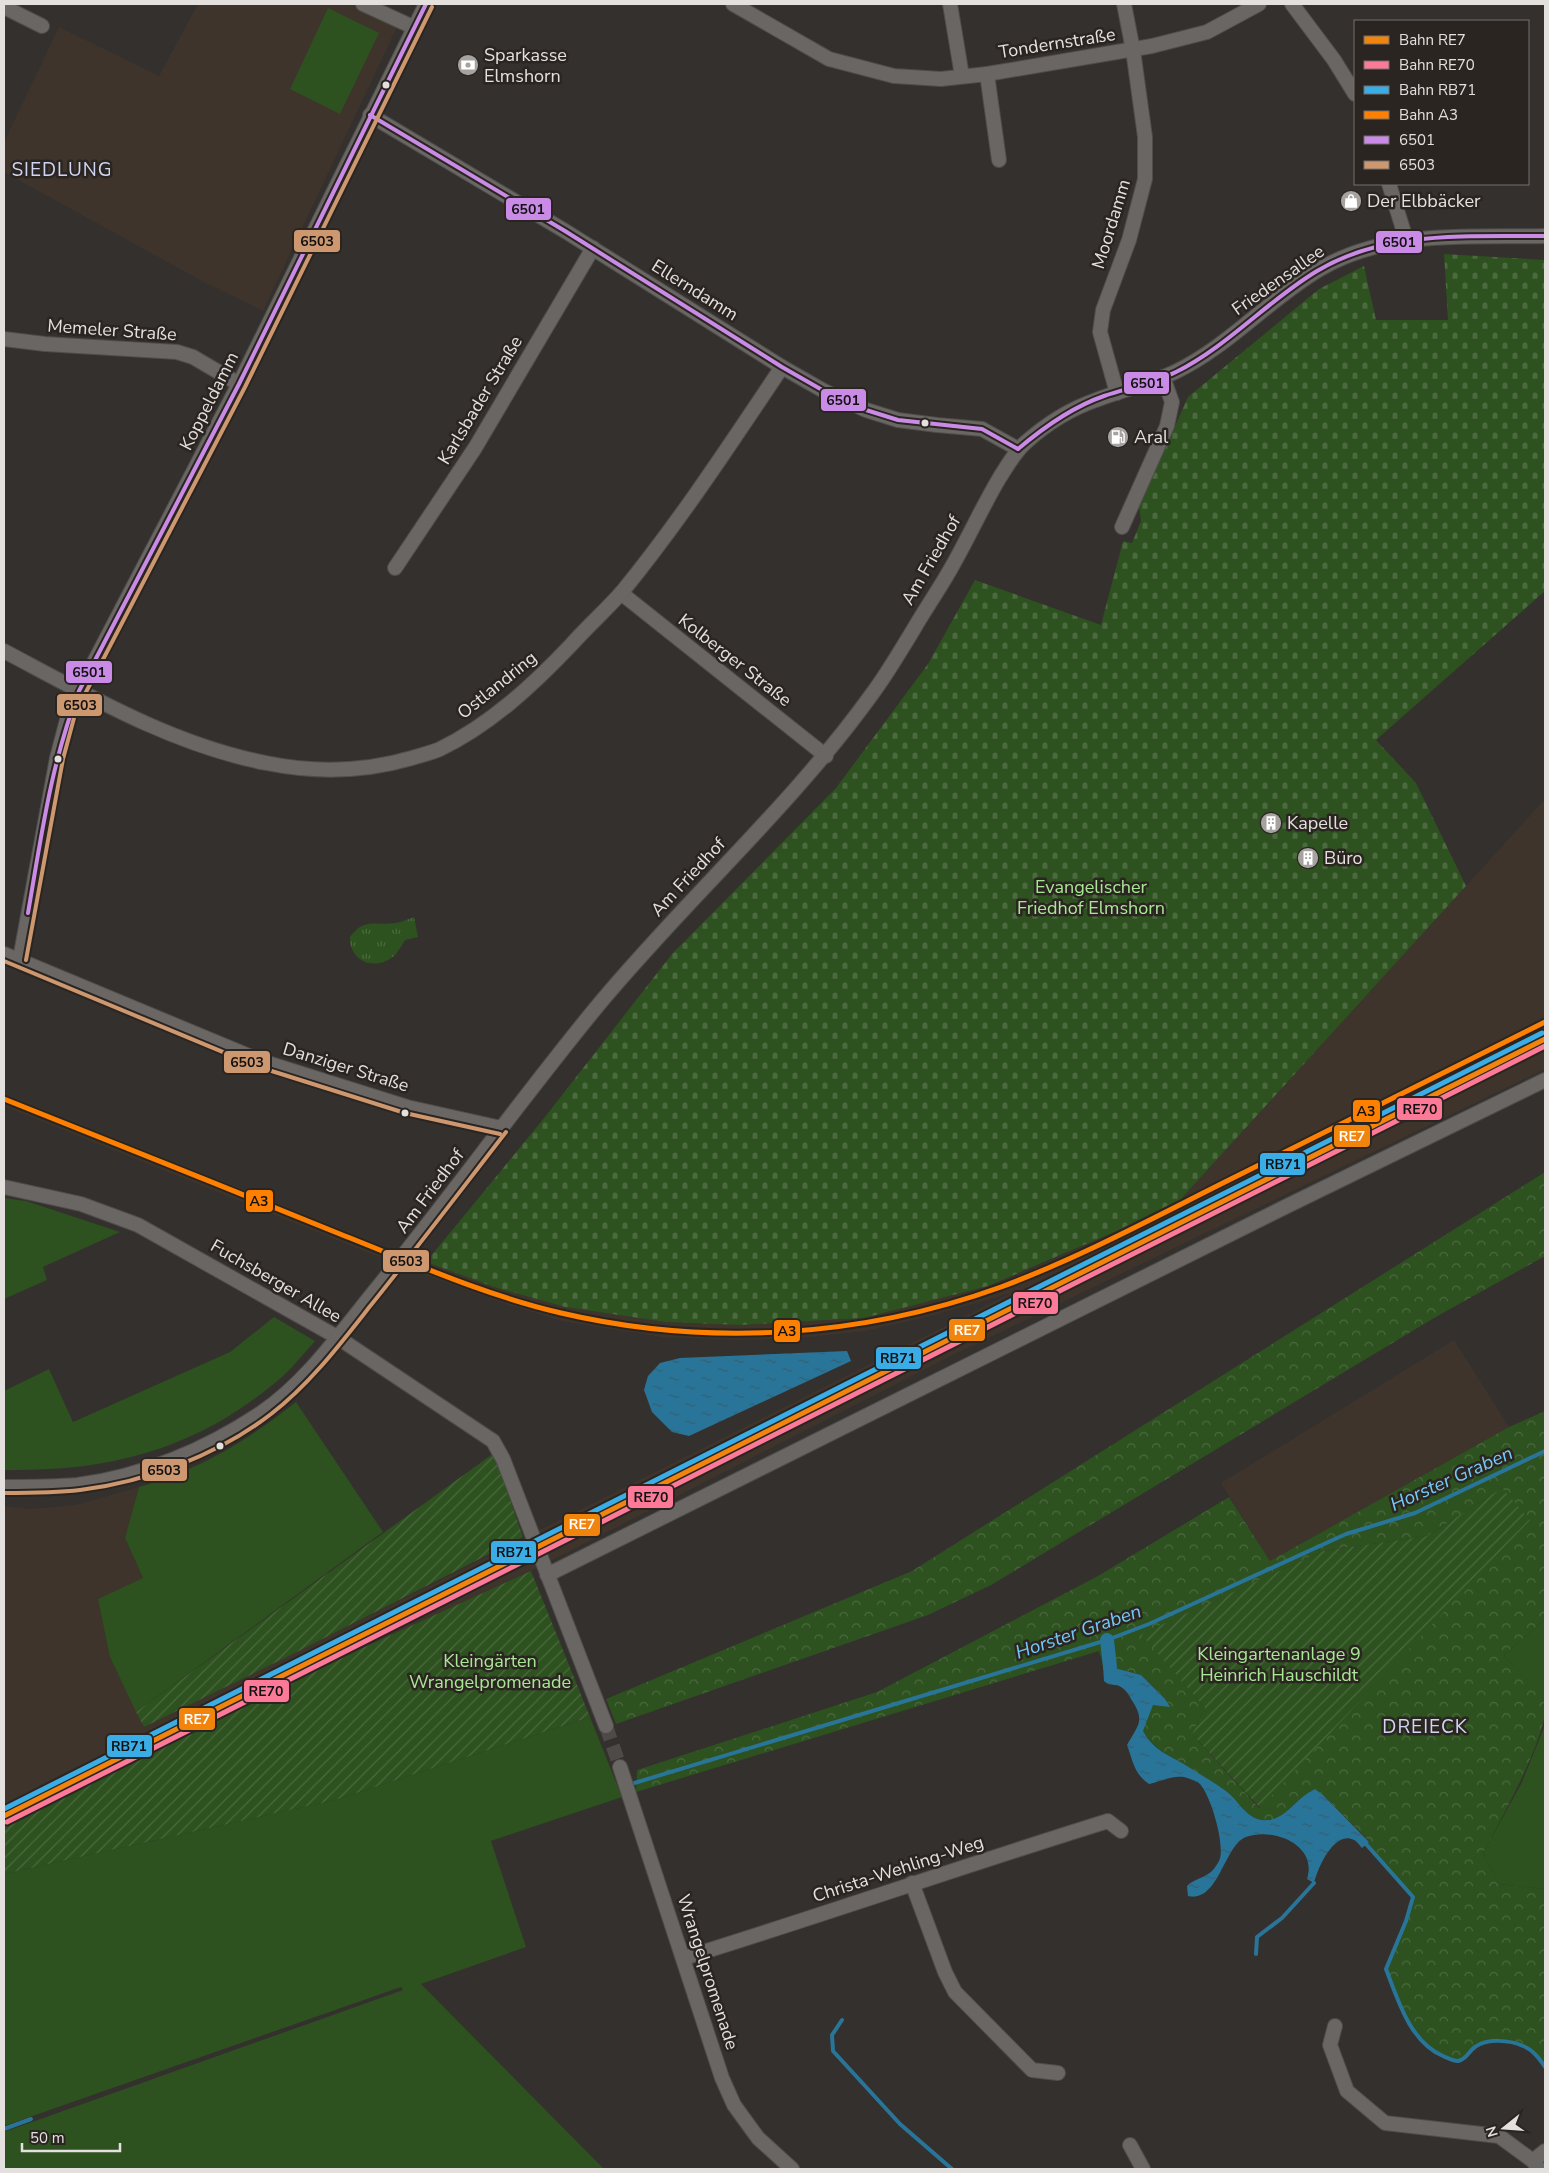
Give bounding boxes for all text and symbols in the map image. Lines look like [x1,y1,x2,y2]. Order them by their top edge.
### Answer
legend [1354,20,1529,185]
street label: Tondernstraße [997,22,1117,64]
text: Bahn RE7 [1399,30,1466,50]
place label: Sparkasse Elmshorn [484,43,567,88]
bank icon: Sparkasse Elmshorn [456,53,480,77]
text: Bahn RE70 [1399,55,1475,75]
unlabelled marker [381,80,391,90]
text: Bahn RB71 [1399,80,1476,100]
text: Bahn A3 [1399,105,1458,125]
text: 6501 [1399,130,1435,150]
text: 6503 [1399,155,1435,175]
district label: SIEDLUNG [11,157,113,183]
street label: Moordamm [1086,176,1136,272]
shop icon: Der Elbbäcker [1339,189,1363,213]
place label: Der Elbbäcker [1367,189,1481,213]
line badge: 6501 [505,197,552,221]
text: 6501 [511,200,545,219]
line badge: 6503 [293,229,341,253]
line badge: 6501 [1375,230,1423,254]
text: 6503 [300,232,334,251]
text: 6501 [1382,233,1416,252]
street label: Friedensallee [1227,239,1329,321]
street label: Ellerndamm [647,254,743,326]
street label: Memeler Straße [46,314,178,346]
street label: Karlsbader Straße [432,331,528,469]
street label: Koppeldamm [174,348,244,454]
line badge: 6501 [1123,371,1170,395]
text: 6501 [1130,374,1164,393]
line badge: 6501 [820,388,867,412]
text: 6501 [826,391,860,410]
unlabelled marker [920,418,930,428]
fuel station icon: Aral [1106,425,1130,449]
place label: Aral [1134,425,1169,449]
street label: Am Friedhof [896,510,967,609]
street label: Kolberger Straße [673,608,797,712]
street label: Ostlandring [452,646,542,724]
line badge: 6501 [65,660,113,684]
text: 6501 [72,663,106,682]
line badge: 6503 [56,693,103,717]
text: 6503 [63,696,97,715]
unlabelled marker [53,754,63,764]
building icon: Kapelle [1259,811,1283,835]
place label: Kapelle [1287,811,1348,835]
street label: Am Friedhof [645,832,731,922]
building icon: Büro [1296,846,1320,870]
place label: Büro [1324,846,1363,870]
park label: Evangelischer Friedhof Elmshorn [1017,875,1165,920]
street label: Danziger Straße [280,1036,412,1098]
line badge: 6503 [223,1050,271,1074]
text: 6503 [230,1053,264,1072]
line badge: RE70 [1396,1097,1443,1121]
line badge: A3 [1352,1099,1381,1123]
text: RE70 [1403,1100,1437,1119]
text: A3 [1357,1102,1375,1121]
unlabelled marker [400,1108,410,1118]
line badge: RE7 [1333,1124,1371,1148]
text: RE7 [1339,1127,1365,1146]
street label: Am Friedhof [390,1143,470,1238]
line badge: RB71 [1259,1152,1306,1176]
text: RB71 [1265,1155,1301,1174]
line badge: A3 [245,1189,274,1213]
text: A3 [250,1192,268,1211]
street label: Fuchsberger Allee [206,1234,346,1328]
line badge: 6503 [382,1249,430,1273]
text: 6503 [389,1252,423,1271]
line badge: RE70 [1012,1291,1059,1315]
text: RE70 [1018,1294,1052,1313]
line badge: RE7 [948,1318,986,1342]
line badge: A3 [773,1319,801,1343]
text: RE7 [954,1321,980,1340]
text: A3 [778,1322,796,1341]
line badge: RB71 [875,1346,922,1370]
text: RB71 [880,1349,916,1368]
water label: Horster Graben [1386,1440,1517,1518]
unlabelled marker [215,1441,225,1451]
line badge: 6503 [141,1458,188,1482]
text: 6503 [147,1461,181,1480]
line badge: RE70 [627,1485,674,1509]
text: RE70 [634,1488,668,1507]
line badge: RE7 [563,1513,601,1537]
text: RE7 [569,1515,595,1534]
line badge: RB71 [490,1540,537,1564]
text: RB71 [496,1543,532,1562]
water label: Horster Graben [1012,1598,1145,1666]
park label: Kleingartenanlage 9 Heinrich Hauschildt [1197,1642,1361,1687]
park label: Kleingärten Wrangelpromenade [409,1649,571,1694]
line badge: RE70 [243,1679,290,1703]
text: RE70 [249,1682,283,1701]
line badge: RE7 [178,1707,216,1731]
text: RE7 [184,1710,210,1729]
district label: DREIECK [1382,1714,1468,1740]
line badge: RB71 [106,1734,153,1758]
text: RB71 [111,1737,147,1756]
street label: Christa-Wehling-Weg [809,1830,987,1908]
street label: Wrangelpromenade [672,1891,744,2053]
north arrow [1479,2103,1529,2153]
scale bar [22,2120,120,2152]
text: N [1481,2124,1503,2139]
text: 50 m [30,2128,65,2148]

